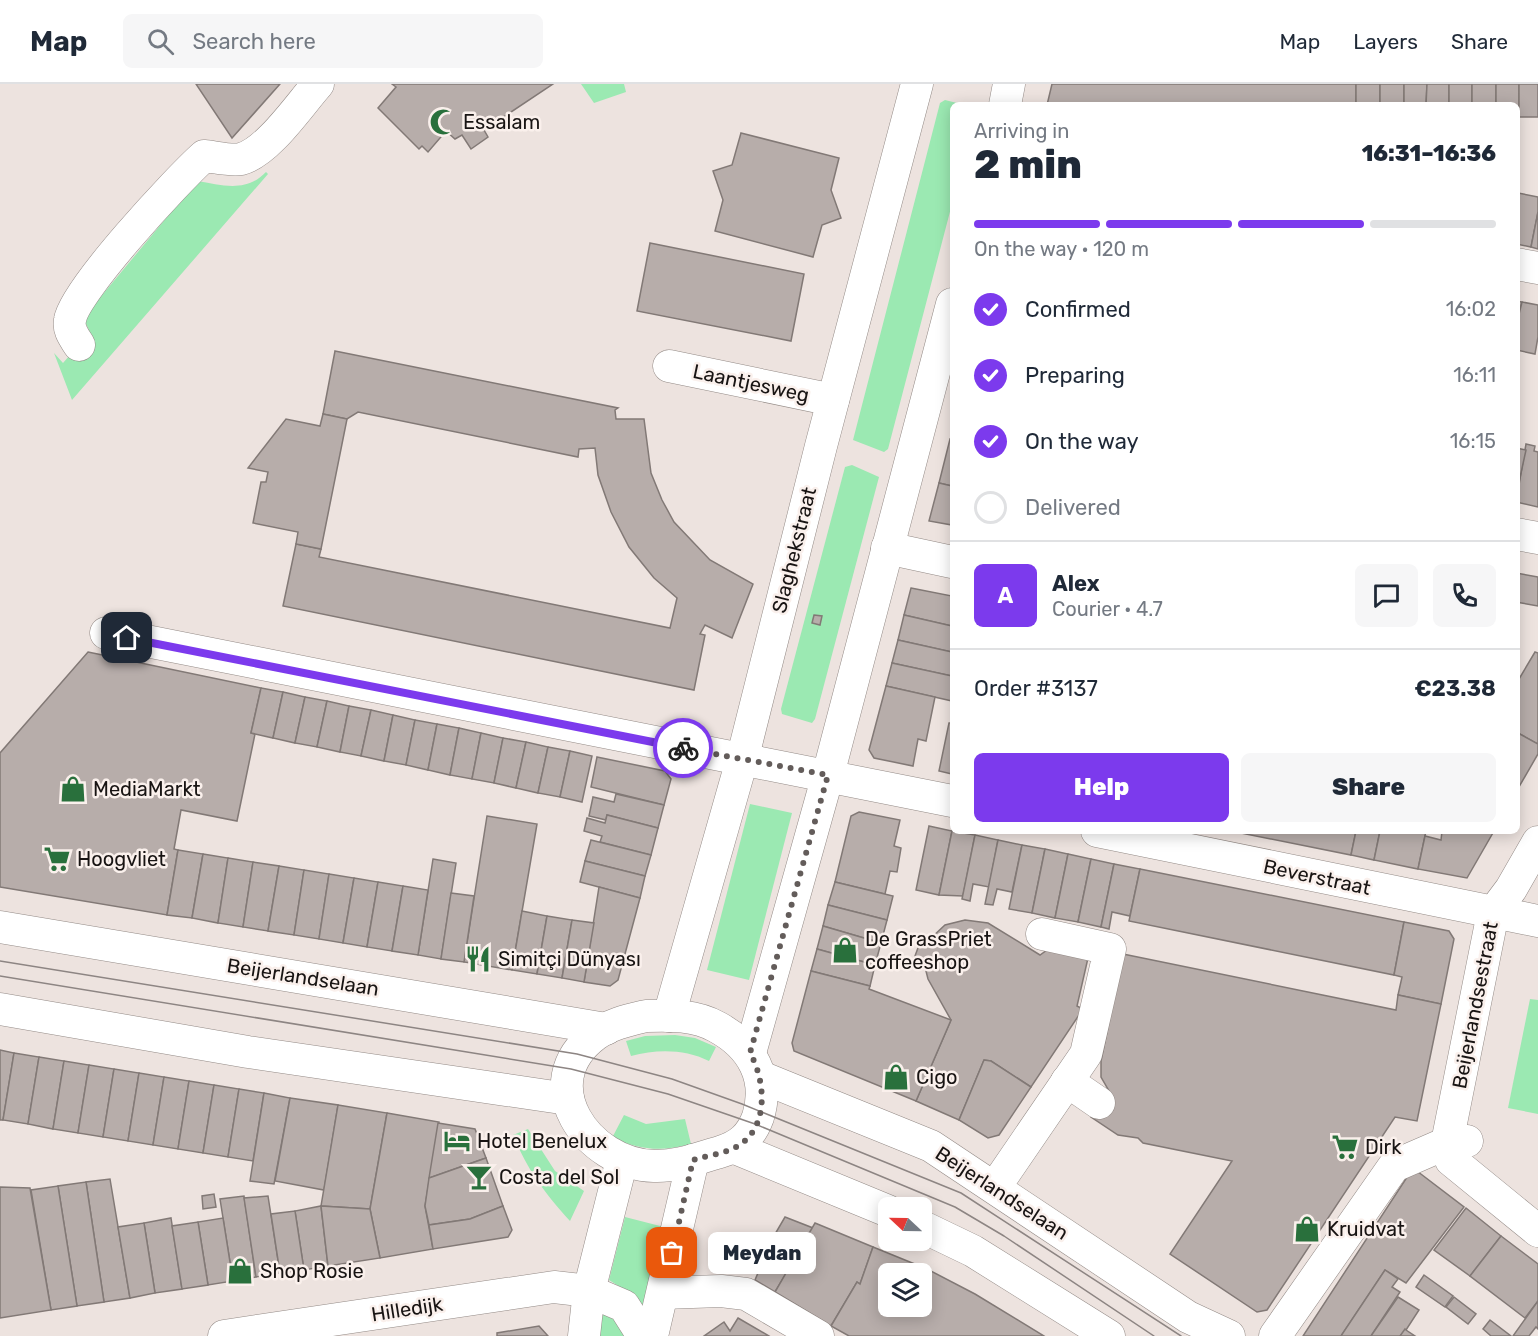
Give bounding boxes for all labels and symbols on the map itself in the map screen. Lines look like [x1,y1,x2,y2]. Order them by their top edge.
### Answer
mosque icon: Essalam [428,107,458,137]
place label: Essalam [463,110,540,134]
street label: Laantjesweg [691,359,811,407]
street label: Slaghekstraat [767,484,821,616]
pin [101,612,152,663]
courier [653,718,713,778]
shop icon: MediaMarkt [58,774,88,804]
place label: MediaMarkt [93,777,201,801]
supermarket icon: Hoogvliet [42,844,72,874]
place label: Hoogvliet [77,847,166,871]
street label: Beverstraat [1261,854,1373,900]
street label: Beijerlandsestraat [1447,919,1503,1091]
place label: De GrassPriet coffeeshop [865,927,992,974]
shop icon: De GrassPriet coffeeshop [830,935,860,965]
restaurant icon: Simitçi Dünyası [463,944,493,974]
place label: Simitçi Dünyası [498,947,641,971]
street label: Beijerlandselaan [225,953,381,1001]
shop icon: Cigo [881,1062,911,1092]
place label: Cigo [916,1065,958,1089]
hotel icon: Hotel Benelux [442,1126,472,1156]
place label: Hotel Benelux [477,1129,607,1153]
supermarket icon: Dirk [1330,1132,1360,1162]
place label: Dirk [1365,1135,1402,1159]
street label: Beijerlandselaan [931,1141,1073,1245]
bar icon: Costa del Sol [464,1162,494,1192]
place label: Costa del Sol [499,1165,619,1189]
north arrow [878,1197,932,1251]
shop icon: Kruidvat [1292,1214,1322,1244]
place label: Kruidvat [1327,1217,1405,1241]
pin [646,1227,697,1278]
callout: Meydan [708,1232,816,1274]
shop icon: Shop Rosie [225,1256,255,1286]
place label: Shop Rosie [260,1259,364,1283]
street label: Hilledijk [369,1291,445,1326]

